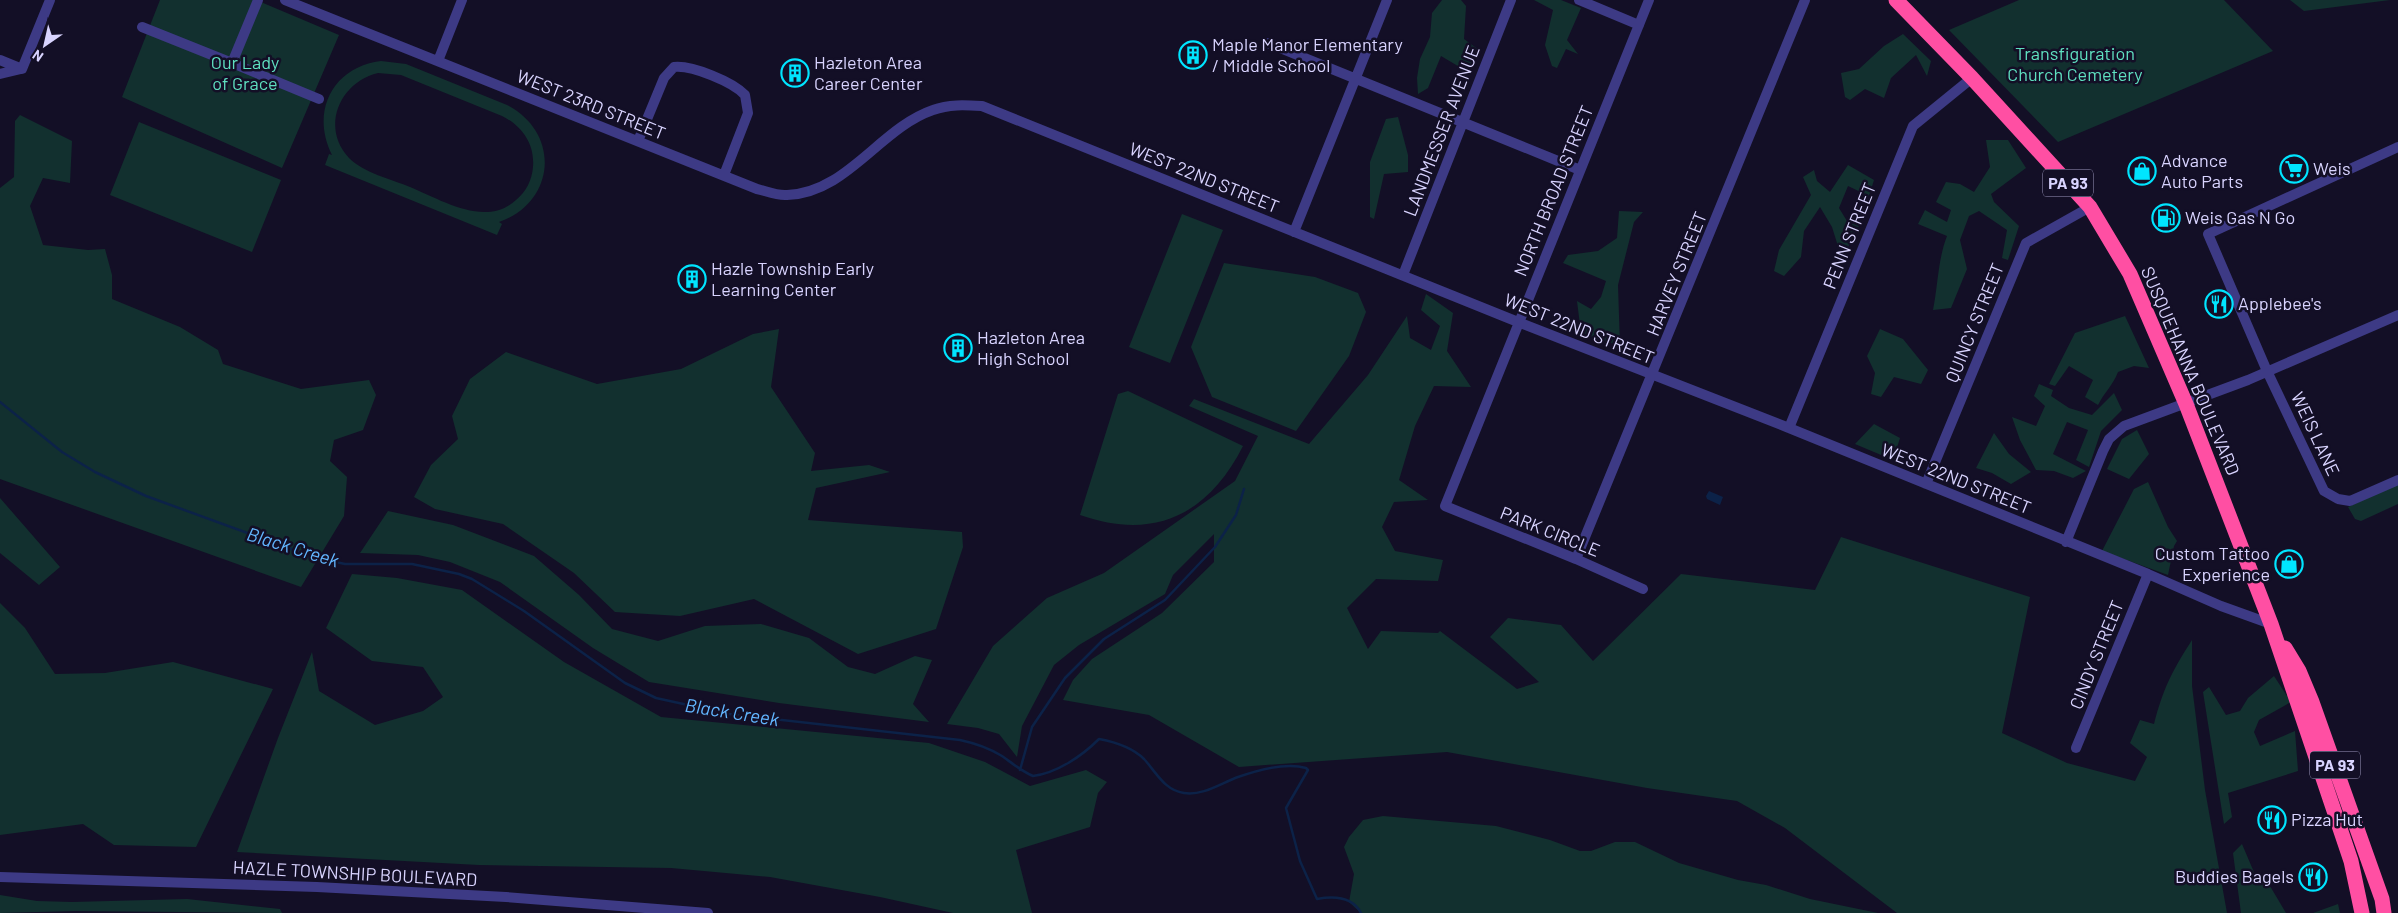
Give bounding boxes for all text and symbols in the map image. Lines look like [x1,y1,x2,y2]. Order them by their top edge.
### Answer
north arrow [20,20,70,70]
place label: Maple Manor Elementary / Middle School [1212,33,1403,76]
building icon: Maple Manor Elementary / Middle School [1178,40,1208,70]
street label: LANDMESSER AVENUE [1398,42,1484,219]
park label: Transfiguration Church Cemetery [2007,42,2143,85]
text: N [29,47,46,66]
park label: Our Lady of Grace [211,51,279,94]
place label: Hazleton Area Career Center [814,51,923,94]
building icon: Hazleton Area Career Center [780,58,810,88]
street label: WEST 23RD STREET [514,64,669,144]
street label: NORTH BROAD STREET [1509,102,1597,279]
street label: WEST 22ND STREET [1126,137,1283,217]
place label: Advance Auto Parts [2161,149,2243,192]
supermarket icon: Weis [2279,154,2309,184]
shop icon: Advance Auto Parts [2127,156,2157,186]
place label: Weis [2313,157,2351,179]
road number: PA 93 [2043,170,2093,197]
street label: PENN STREET [1818,179,1880,292]
fuel station icon: Weis Gas N Go [2151,203,2181,233]
place label: Weis Gas N Go [2185,206,2295,228]
street label: HARVEY STREET [1641,208,1711,339]
place label: Hazle Township Early Learning Center [711,257,874,300]
street label: QUINCY STREET [1940,260,2008,386]
street label: SUSQUEHANNA BOULEVARD [2137,263,2245,478]
building icon: Hazle Township Early Learning Center [677,264,707,294]
street label: WEST 22ND STREET [1501,288,1658,368]
restaurant icon: Applebee's [2204,289,2234,319]
place label: Applebee's [2238,292,2322,314]
place label: Hazleton Area High School [977,326,1085,369]
building icon: Hazleton Area High School [943,333,973,363]
street label: WEIS LANE [2287,388,2345,479]
street label: WEST 22ND STREET [1878,438,2035,518]
street label: PARK CIRCLE [1497,501,1603,561]
water label: Black Creek [244,522,343,572]
place label: Custom Tattoo Experience [2155,542,2270,585]
shop icon: Custom Tattoo Experience [2274,549,2304,579]
street label: CINDY STREET [2064,597,2128,712]
water label: Black Creek [683,693,782,730]
road number: PA 93 [2310,752,2360,778]
restaurant icon: Pizza Hut [2257,805,2287,835]
place label: Pizza Hut [2291,808,2363,830]
street label: HAZLE TOWNSHIP BOULEVARD [232,856,478,890]
restaurant icon: Buddies Bagels [2298,862,2328,892]
place label: Buddies Bagels [2175,865,2294,887]

